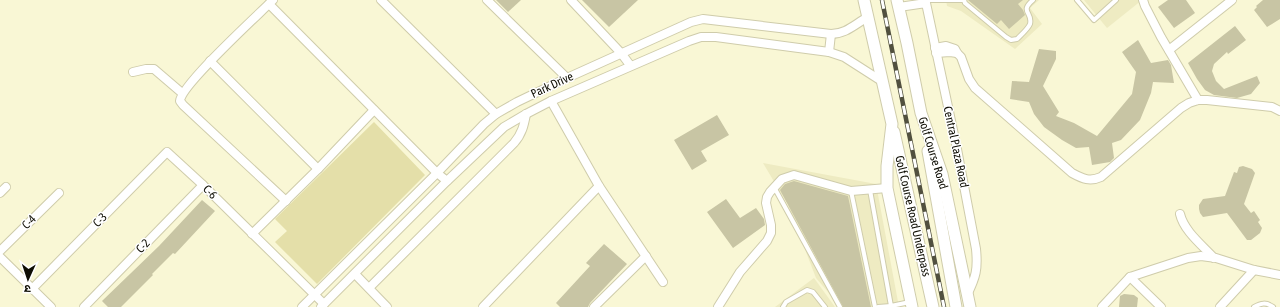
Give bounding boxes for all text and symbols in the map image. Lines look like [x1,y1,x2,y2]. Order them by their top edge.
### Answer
street label: Park Drive [529,69,575,101]
street label: Central Plaza Road [941,105,971,189]
street label: Golf Course Road [915,115,951,191]
street label: Golf Course Road Underpass [892,154,934,278]
street label: C-6 [200,182,220,202]
street label: C-3 [90,210,110,230]
street label: C-4 [19,212,39,232]
street label: C-2 [133,236,153,256]
north arrow [8,259,48,299]
text: उ [23,283,31,295]

